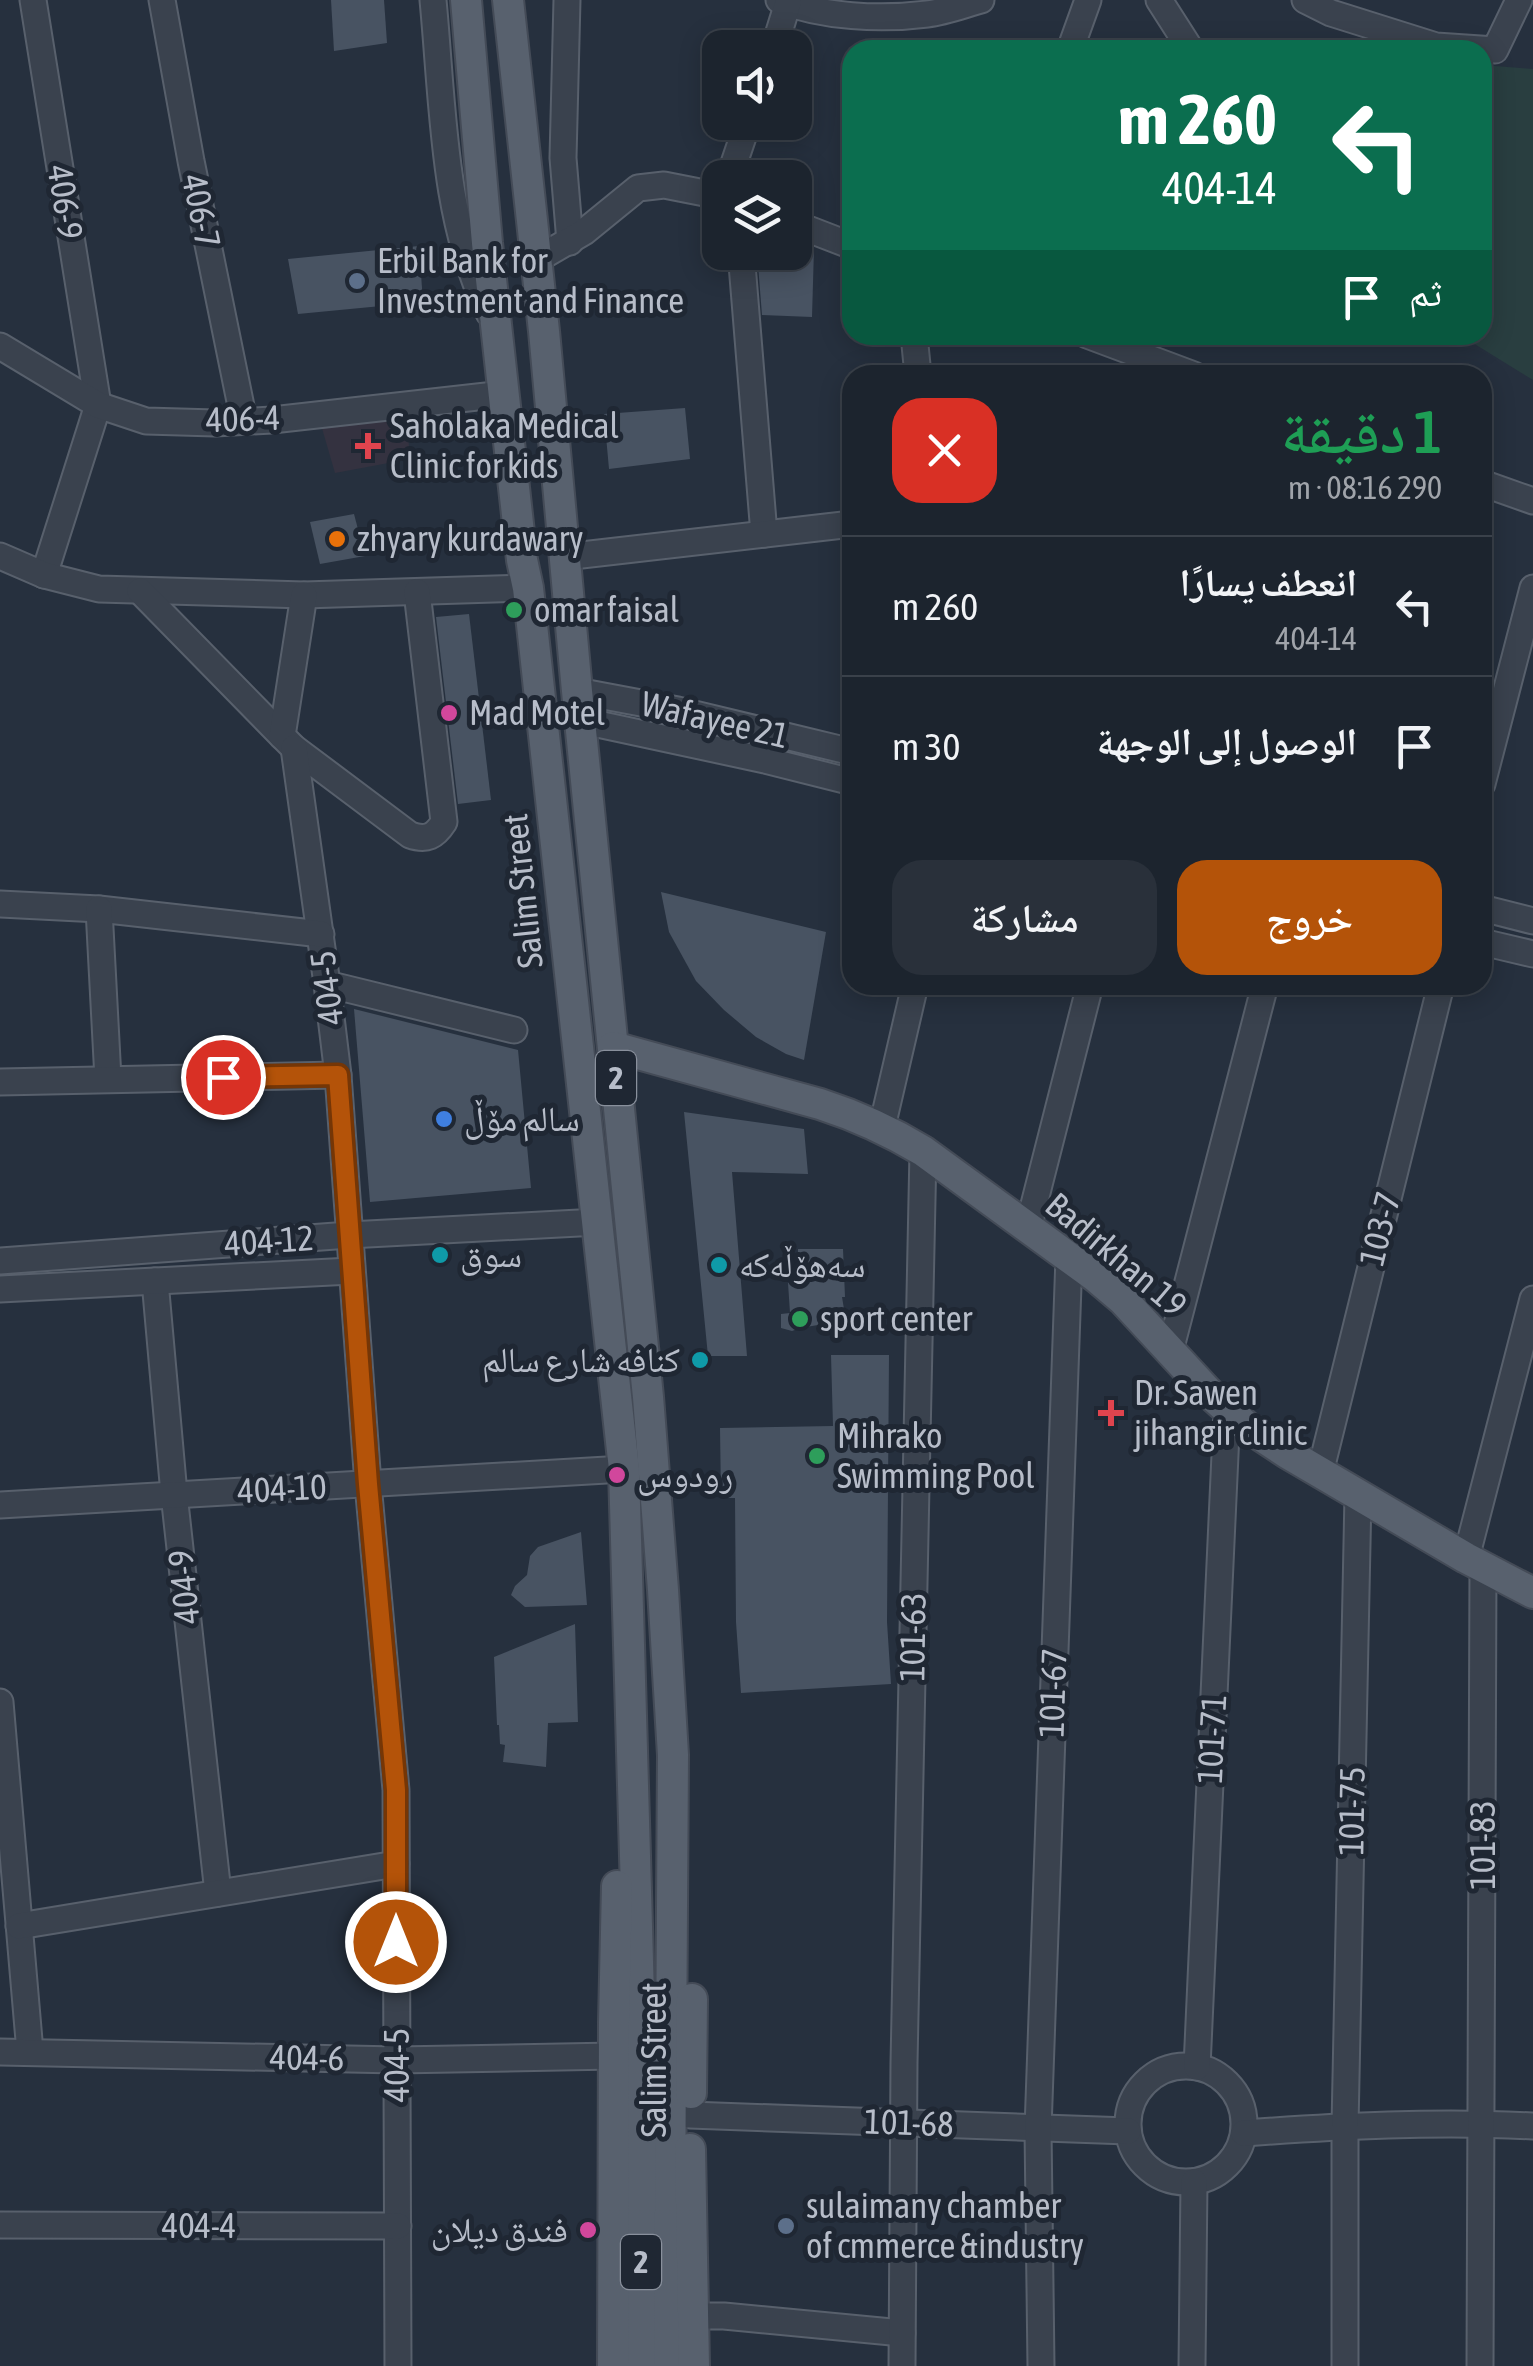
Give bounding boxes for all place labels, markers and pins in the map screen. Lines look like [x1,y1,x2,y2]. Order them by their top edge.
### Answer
place label: Erbil Bank for Investment and Finance [377,240,684,320]
marker: Erbil Bank for Investment and Finance [346,270,368,292]
place label: Saholaka Medical Clinic for kids [390,405,619,485]
marker: Saholaka Medical Clinic for kids [355,433,381,459]
place label: zhyary kurdawary [357,518,584,558]
marker: zhyary kurdawary [326,528,348,550]
place label: omar faisal [534,589,679,629]
marker: omar faisal [503,599,525,621]
place label: Mad Motel [469,692,605,732]
marker: Mad Motel [438,702,460,724]
pin [181,1035,266,1120]
place label: سالم مۆڵ [464,1098,580,1142]
marker: سالم مۆڵ [433,1108,455,1130]
place label: سوق [460,1234,522,1276]
marker: سوق [429,1244,451,1266]
place label: سەهۆڵەکە [739,1244,866,1284]
marker: سەهۆڵەکە [708,1254,730,1276]
place label: sport center [820,1298,973,1338]
marker: sport center [789,1308,811,1330]
place label: كنافه شارع سالم [482,1339,680,1383]
marker: كنافه شارع سالم [689,1349,711,1371]
place label: Dr. Sawen jihangir clinic [1133,1372,1307,1452]
marker: Dr. Sawen jihangir clinic [1098,1400,1124,1426]
place label: Mihrako Swimming Pool [837,1415,1035,1495]
marker: Mihrako Swimming Pool [806,1445,828,1467]
place label: رودوس [637,1454,733,1496]
marker: رودوس [606,1464,628,1486]
place label: sulaimany chamber of cmmerce &industry [806,2185,1084,2265]
place label: فندق ديلان [431,2209,568,2251]
marker: sulaimany chamber of cmmerce &industry [775,2215,797,2237]
marker: فندق ديلان [577,2219,599,2241]

